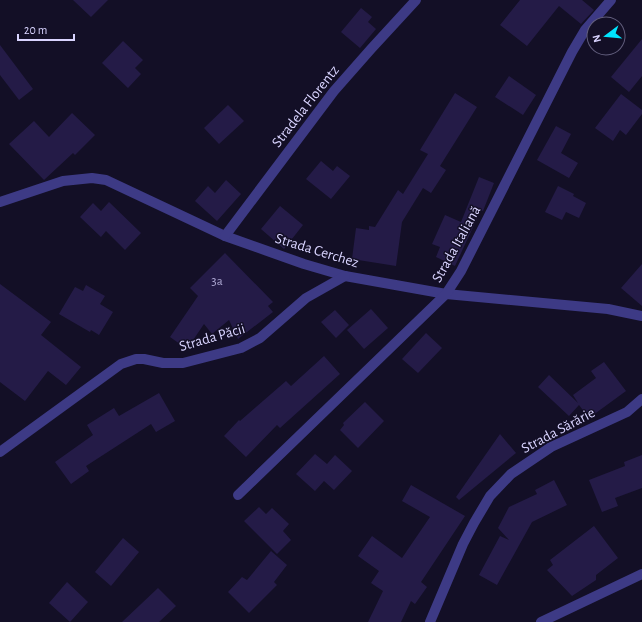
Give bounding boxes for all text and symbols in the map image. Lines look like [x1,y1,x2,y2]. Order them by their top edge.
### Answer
scale bar [18,16,74,42]
north arrow [586,16,626,56]
text: 20 m [24,24,47,36]
text: N [591,33,603,44]
street label: Stradela Florentz [269,63,342,150]
street label: Strada Italiană [429,203,484,285]
street label: Strada Cerchez [273,231,360,270]
house number: 3a [211,275,223,288]
street label: Strada Păcii [177,321,247,354]
street label: Strada Sărărie [519,405,598,456]

